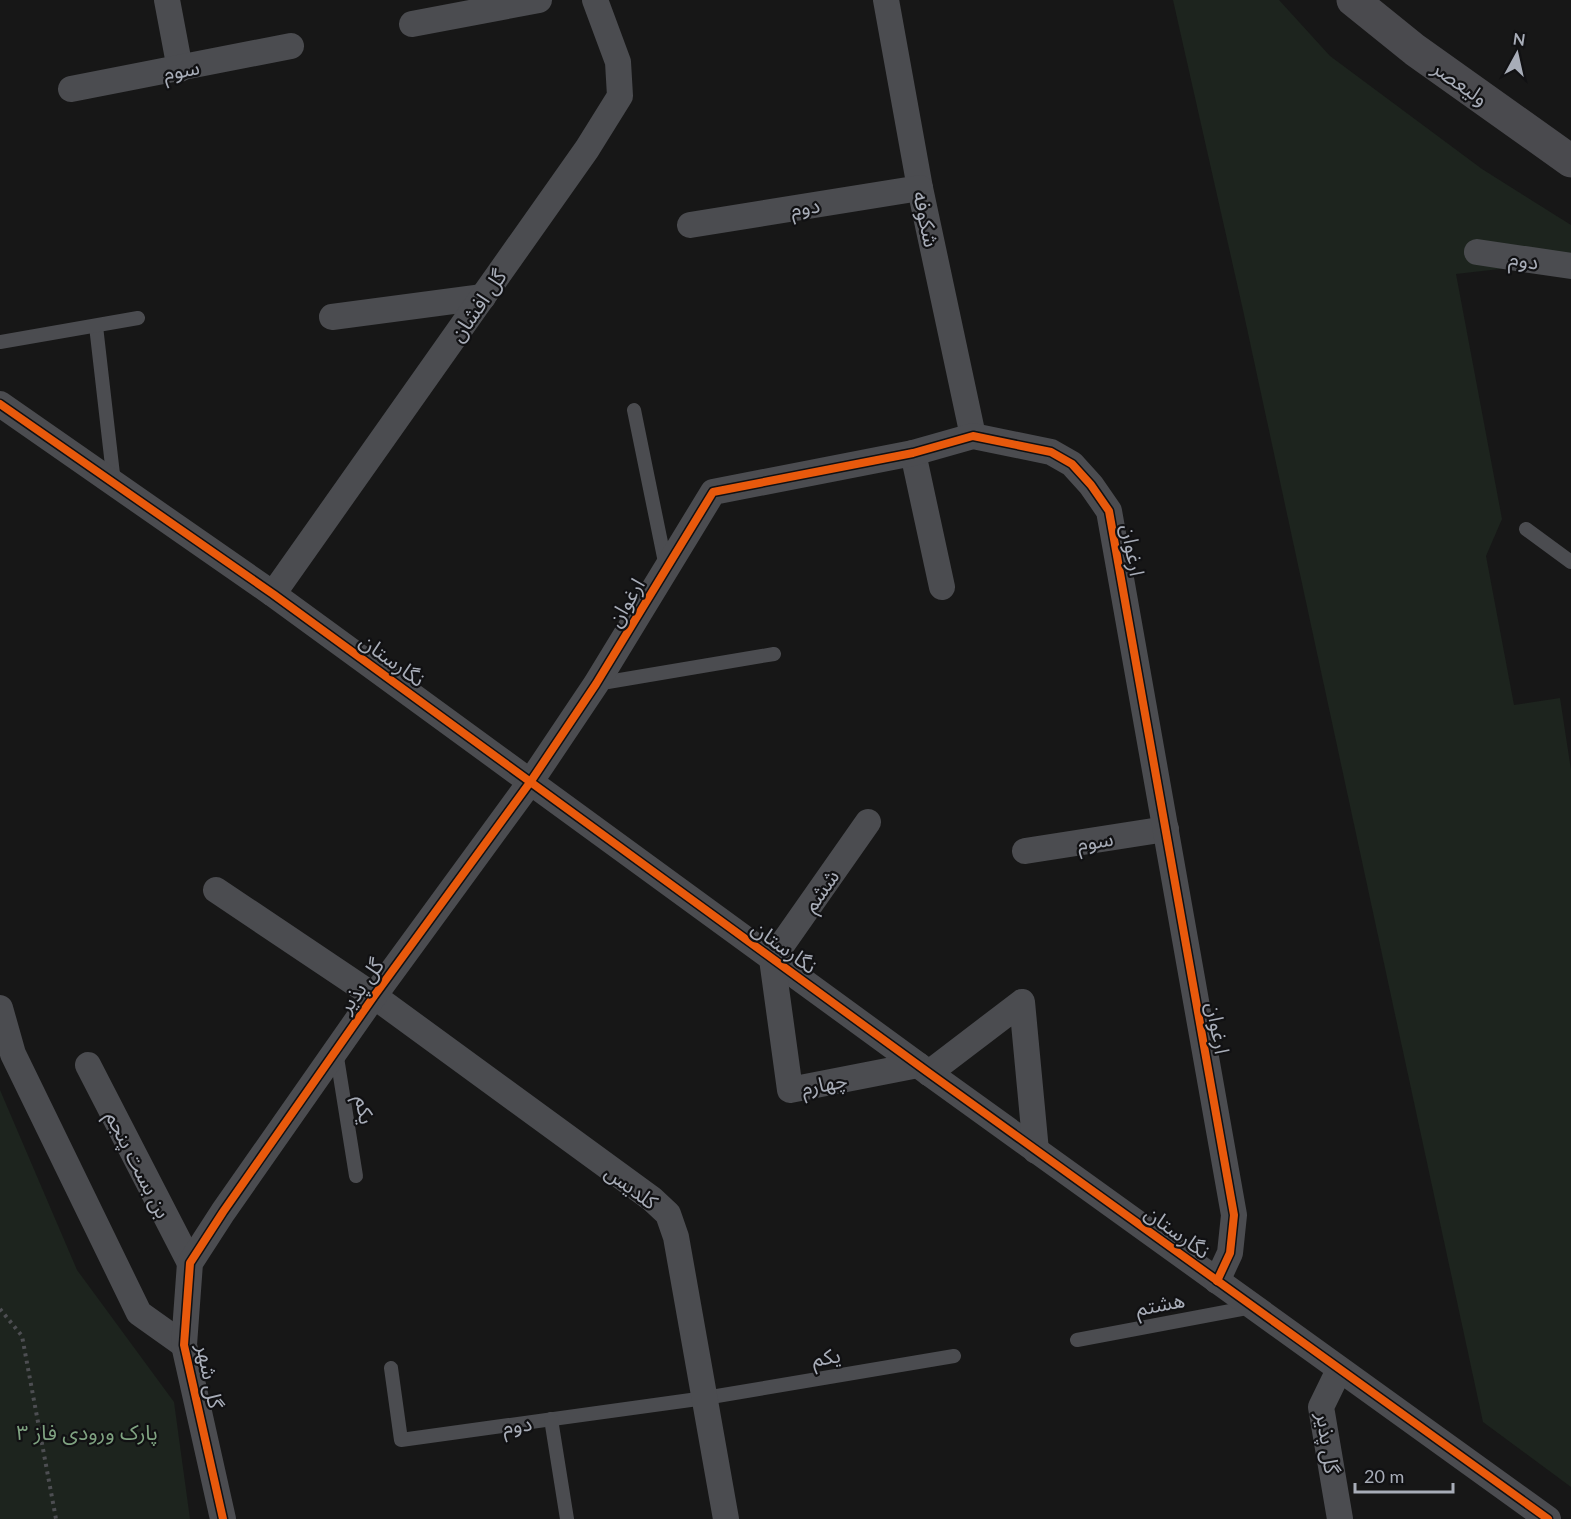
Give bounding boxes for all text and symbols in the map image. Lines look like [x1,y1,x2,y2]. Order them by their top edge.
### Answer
north arrow [1487,24,1547,84]
text: N [1512,28,1527,49]
street label: سوم [161,53,202,90]
street label: ولیعصر [1427,53,1494,111]
street label: شکوفه [908,189,945,250]
street label: دوم [788,191,822,226]
street label: دوم [1507,244,1541,279]
street label: گل افشان [443,264,512,346]
street label: ارغوان [1116,522,1151,578]
street label: ارغوان [601,573,650,631]
street label: نگارستان [355,627,430,692]
street label: سوم [1075,825,1116,860]
street label: ششم [797,864,847,918]
street label: نگارستان [747,914,822,979]
street label: گل پذیر [331,953,390,1019]
street label: ارغوان [1201,1000,1236,1056]
street label: چهارم [799,1066,850,1105]
street label: یکم [347,1094,381,1127]
street label: بن بست پنجم [98,1106,177,1224]
street label: کلدیس [600,1158,663,1215]
street label: نگارستان [1140,1199,1215,1264]
street label: هشتم [1133,1286,1187,1324]
street label: گل شهر [191,1341,230,1411]
street label: یکم [810,1341,843,1375]
street label: دوم [501,1410,534,1443]
street label: گل پذیر [1310,1410,1346,1476]
park label: پارک ورودی فاز ۳ [16,1419,158,1446]
scale bar [1355,1456,1452,1494]
text: 20 m [1364,1465,1404,1487]

